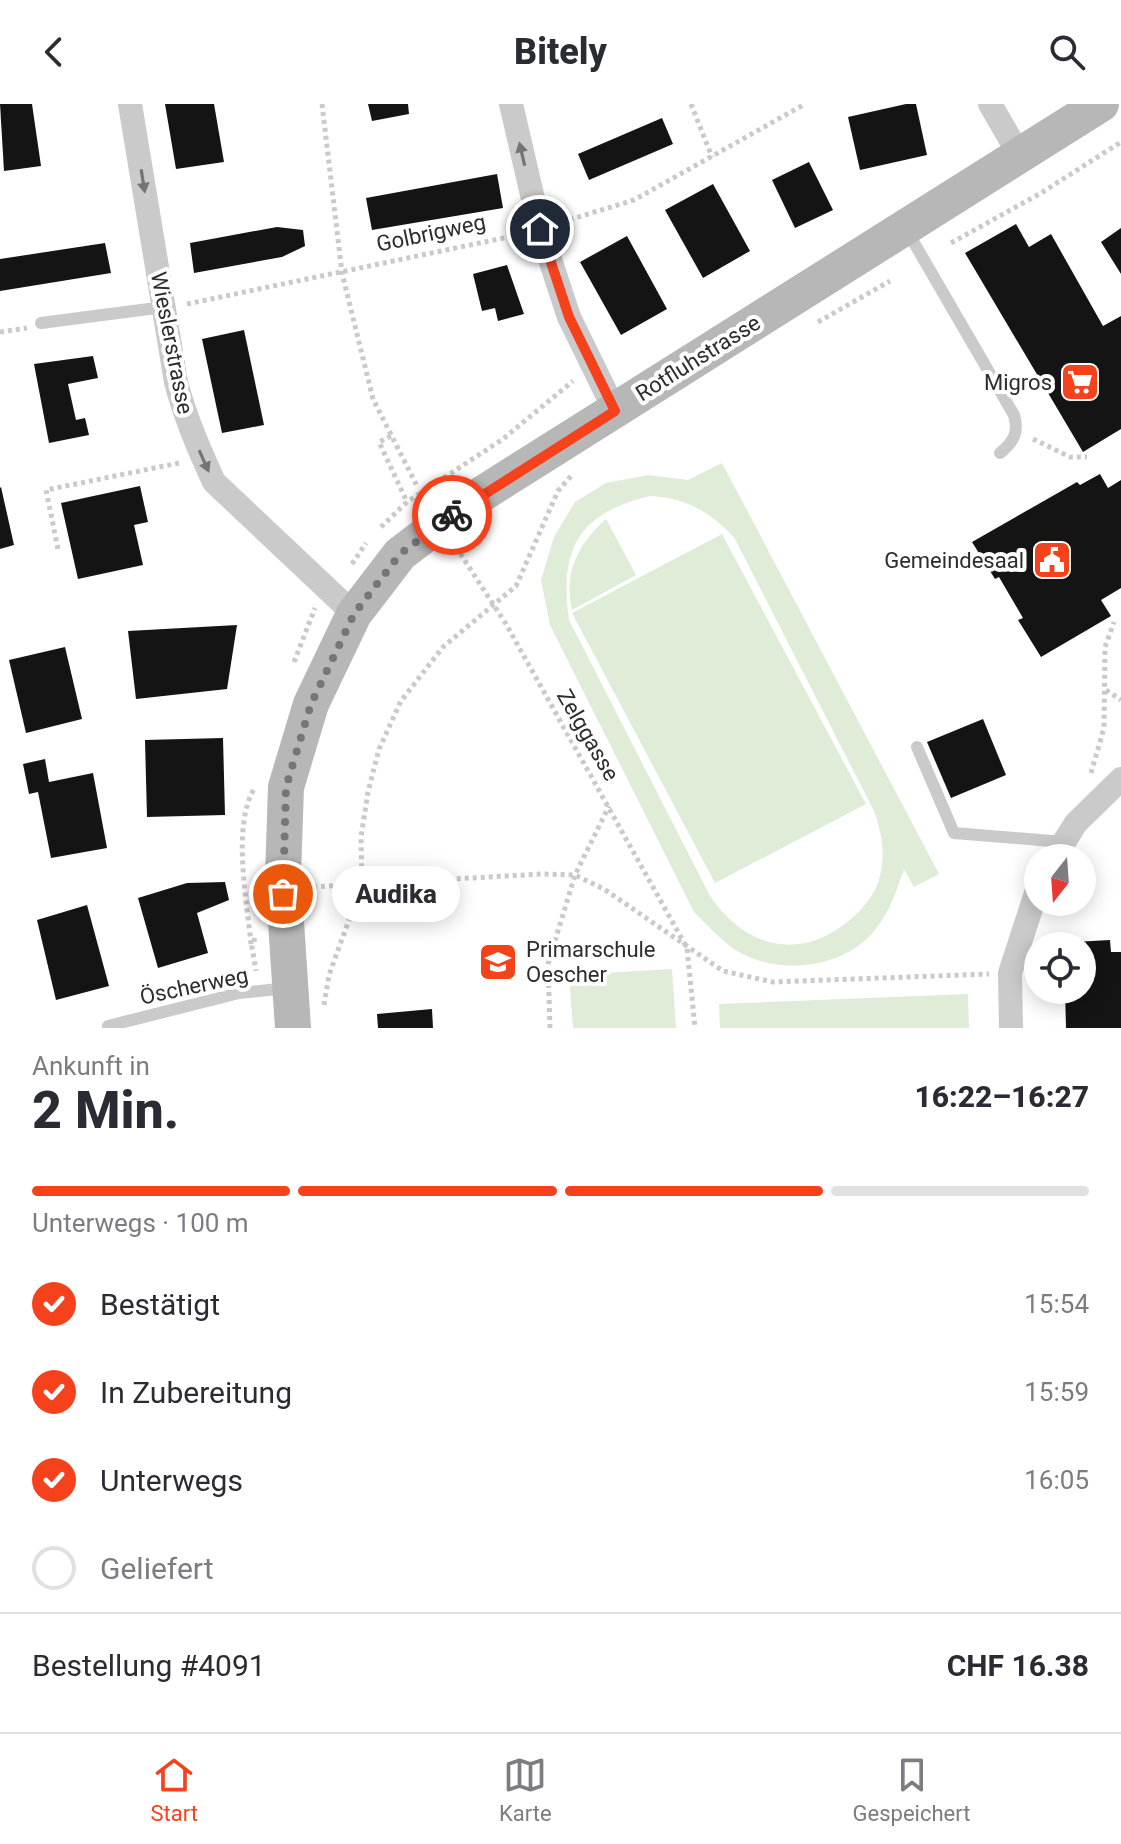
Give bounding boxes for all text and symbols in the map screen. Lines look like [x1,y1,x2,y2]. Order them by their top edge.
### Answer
icon: back [32,30,76,74]
icon: search [1045,30,1089,74]
text: Bitely [514,31,607,73]
one-way arrow [516,142,528,167]
one-way arrow [137,169,150,194]
pin [506,195,574,263]
icon: home [518,207,562,251]
street label: Golbrigweg [374,209,488,257]
street label: Wieslerstrasse [146,270,198,416]
street label: Rotfluhstrasse [631,310,765,406]
supermarket icon: Migros [1059,361,1101,403]
place label: Migros [984,370,1052,395]
one-way arrow [198,449,211,473]
courier [412,475,492,555]
icon: bike [430,493,474,537]
public building icon: Gemeindesaal [1031,539,1073,581]
place label: Gemeindesaal [884,548,1024,573]
street label: Zelggasse [552,685,624,785]
north arrow [1024,844,1096,916]
map controls [1024,844,1096,1004]
pin [249,860,317,928]
callout: Audika [331,866,459,922]
icon: bag [261,872,305,916]
text: Audika [355,879,437,909]
button: locate [1024,932,1096,1004]
place label: Primarschule Oescher [526,937,656,987]
school or university icon: Primarschule Oescher [477,941,519,983]
street label: Öscherweg [138,962,250,1010]
text: Ankunft in [32,1051,150,1081]
text: 16:22–16:27 [914,1079,1089,1114]
text: 2 Min. [32,1080,179,1141]
text: Unterwegs · 100 m [32,1208,249,1238]
icon: check [32,1282,76,1326]
text: Bestätigt [100,1287,220,1322]
text: 15:54 [1024,1289,1089,1319]
icon: check [32,1370,76,1414]
text: In Zubereitung [100,1375,292,1410]
text: 15:59 [1024,1377,1089,1407]
icon: check [32,1458,76,1502]
text: Unterwegs [100,1463,243,1498]
text: 16:05 [1024,1465,1089,1495]
text: Geliefert [100,1551,214,1586]
text: Bestellung #4091 [32,1648,266,1683]
text: CHF 16.38 [947,1648,1089,1683]
tab: Start [151,1753,198,1826]
tab: Karte [499,1753,552,1826]
tab: Gespeichert [853,1753,970,1826]

